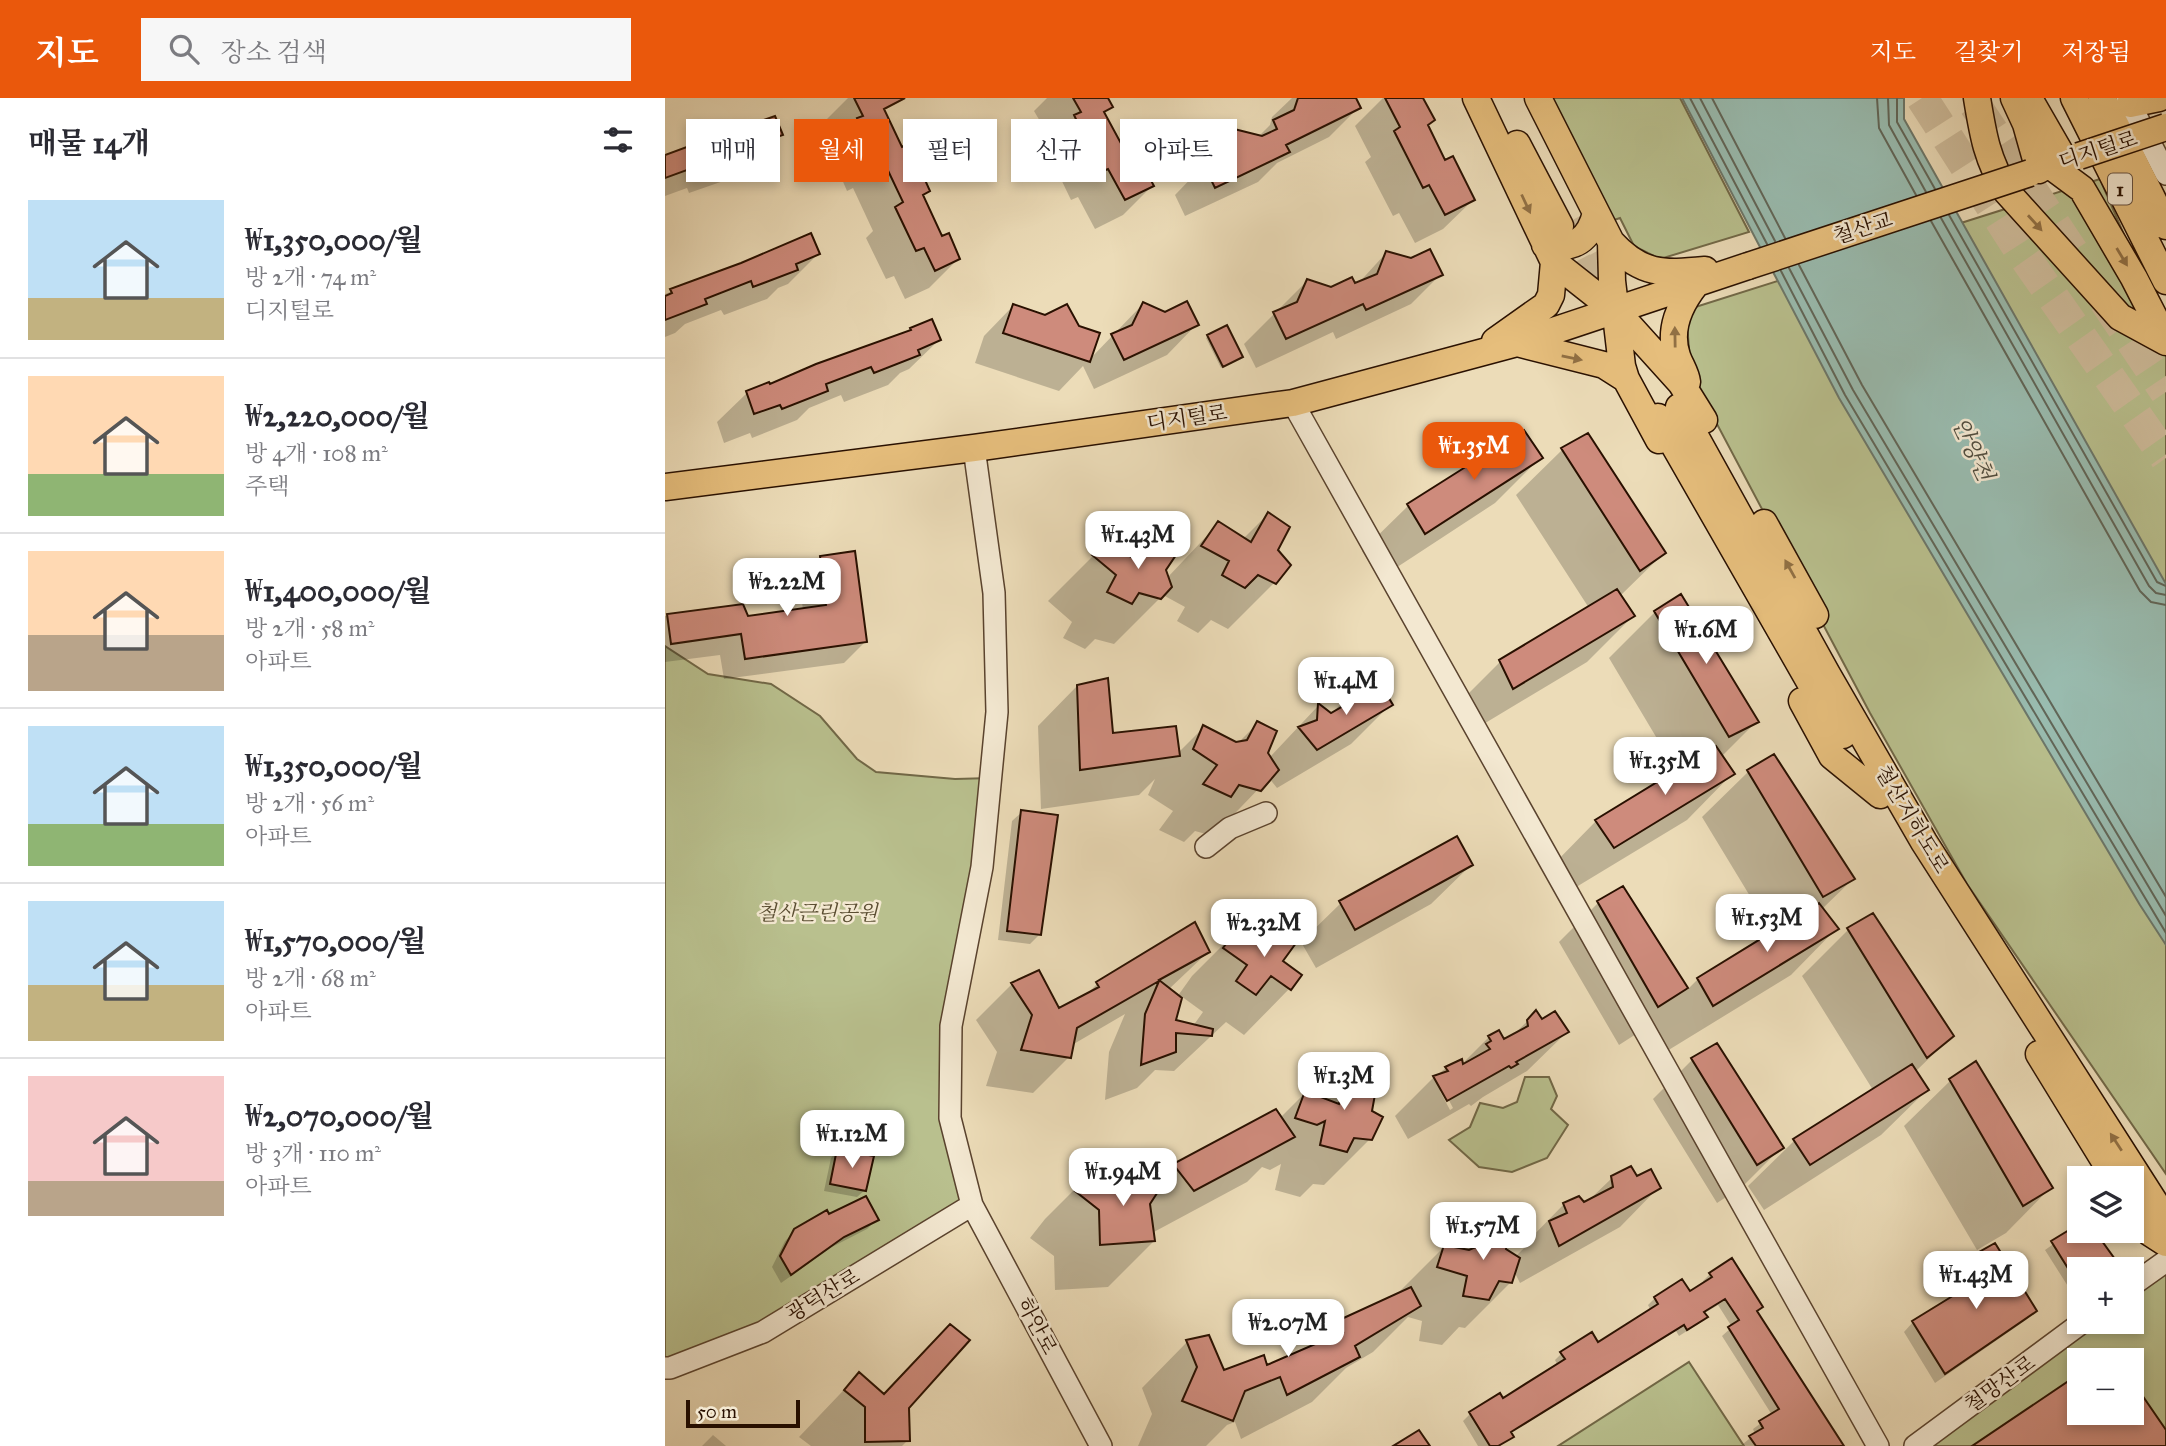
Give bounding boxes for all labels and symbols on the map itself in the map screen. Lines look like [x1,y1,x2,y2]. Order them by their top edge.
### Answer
street label: 디지털로 [2055,125,2141,175]
road number: 1 [2108,174,2132,204]
one-way arrow [1520,194,1532,214]
street label: 철산교 [1830,206,1896,250]
one-way arrow [2027,214,2043,232]
one-way arrow [2115,247,2128,266]
one-way arrow [1670,326,1681,348]
one-way arrow [1561,352,1583,363]
street label: 디지털로 [1145,399,1229,437]
water label: 안양천 [1946,413,2001,487]
pin: ₩1.35M [1417,422,1531,482]
pin: ₩1.43M [1081,512,1195,571]
pin: ₩2.22M [730,559,844,618]
one-way arrow [1784,559,1796,578]
pin: ₩1.6M [1657,606,1755,666]
pin: ₩1.4M [1297,658,1395,717]
pin: ₩1.35M [1608,738,1722,797]
street label: 철산지하도로 [1870,760,1954,878]
pin: ₩1.53M [1710,894,1824,954]
park label: 철산근린공원 [756,900,880,926]
pin: ₩2.32M [1207,900,1321,959]
pin: ₩1.3M [1295,1052,1393,1112]
pin: ₩1.12M [795,1110,909,1170]
one-way arrow [2110,1132,2123,1151]
pin: ₩1.94M [1066,1148,1180,1208]
pin: ₩1.57M [1426,1202,1540,1262]
pin: ₩1.43M [1919,1252,2033,1311]
street label: 광덕산로 [782,1263,864,1327]
street label: 하안로 [1011,1293,1063,1359]
pin: ₩2.07M [1231,1300,1345,1359]
street label: 철망산로 [1960,1350,2040,1418]
scale bar [686,1397,800,1429]

